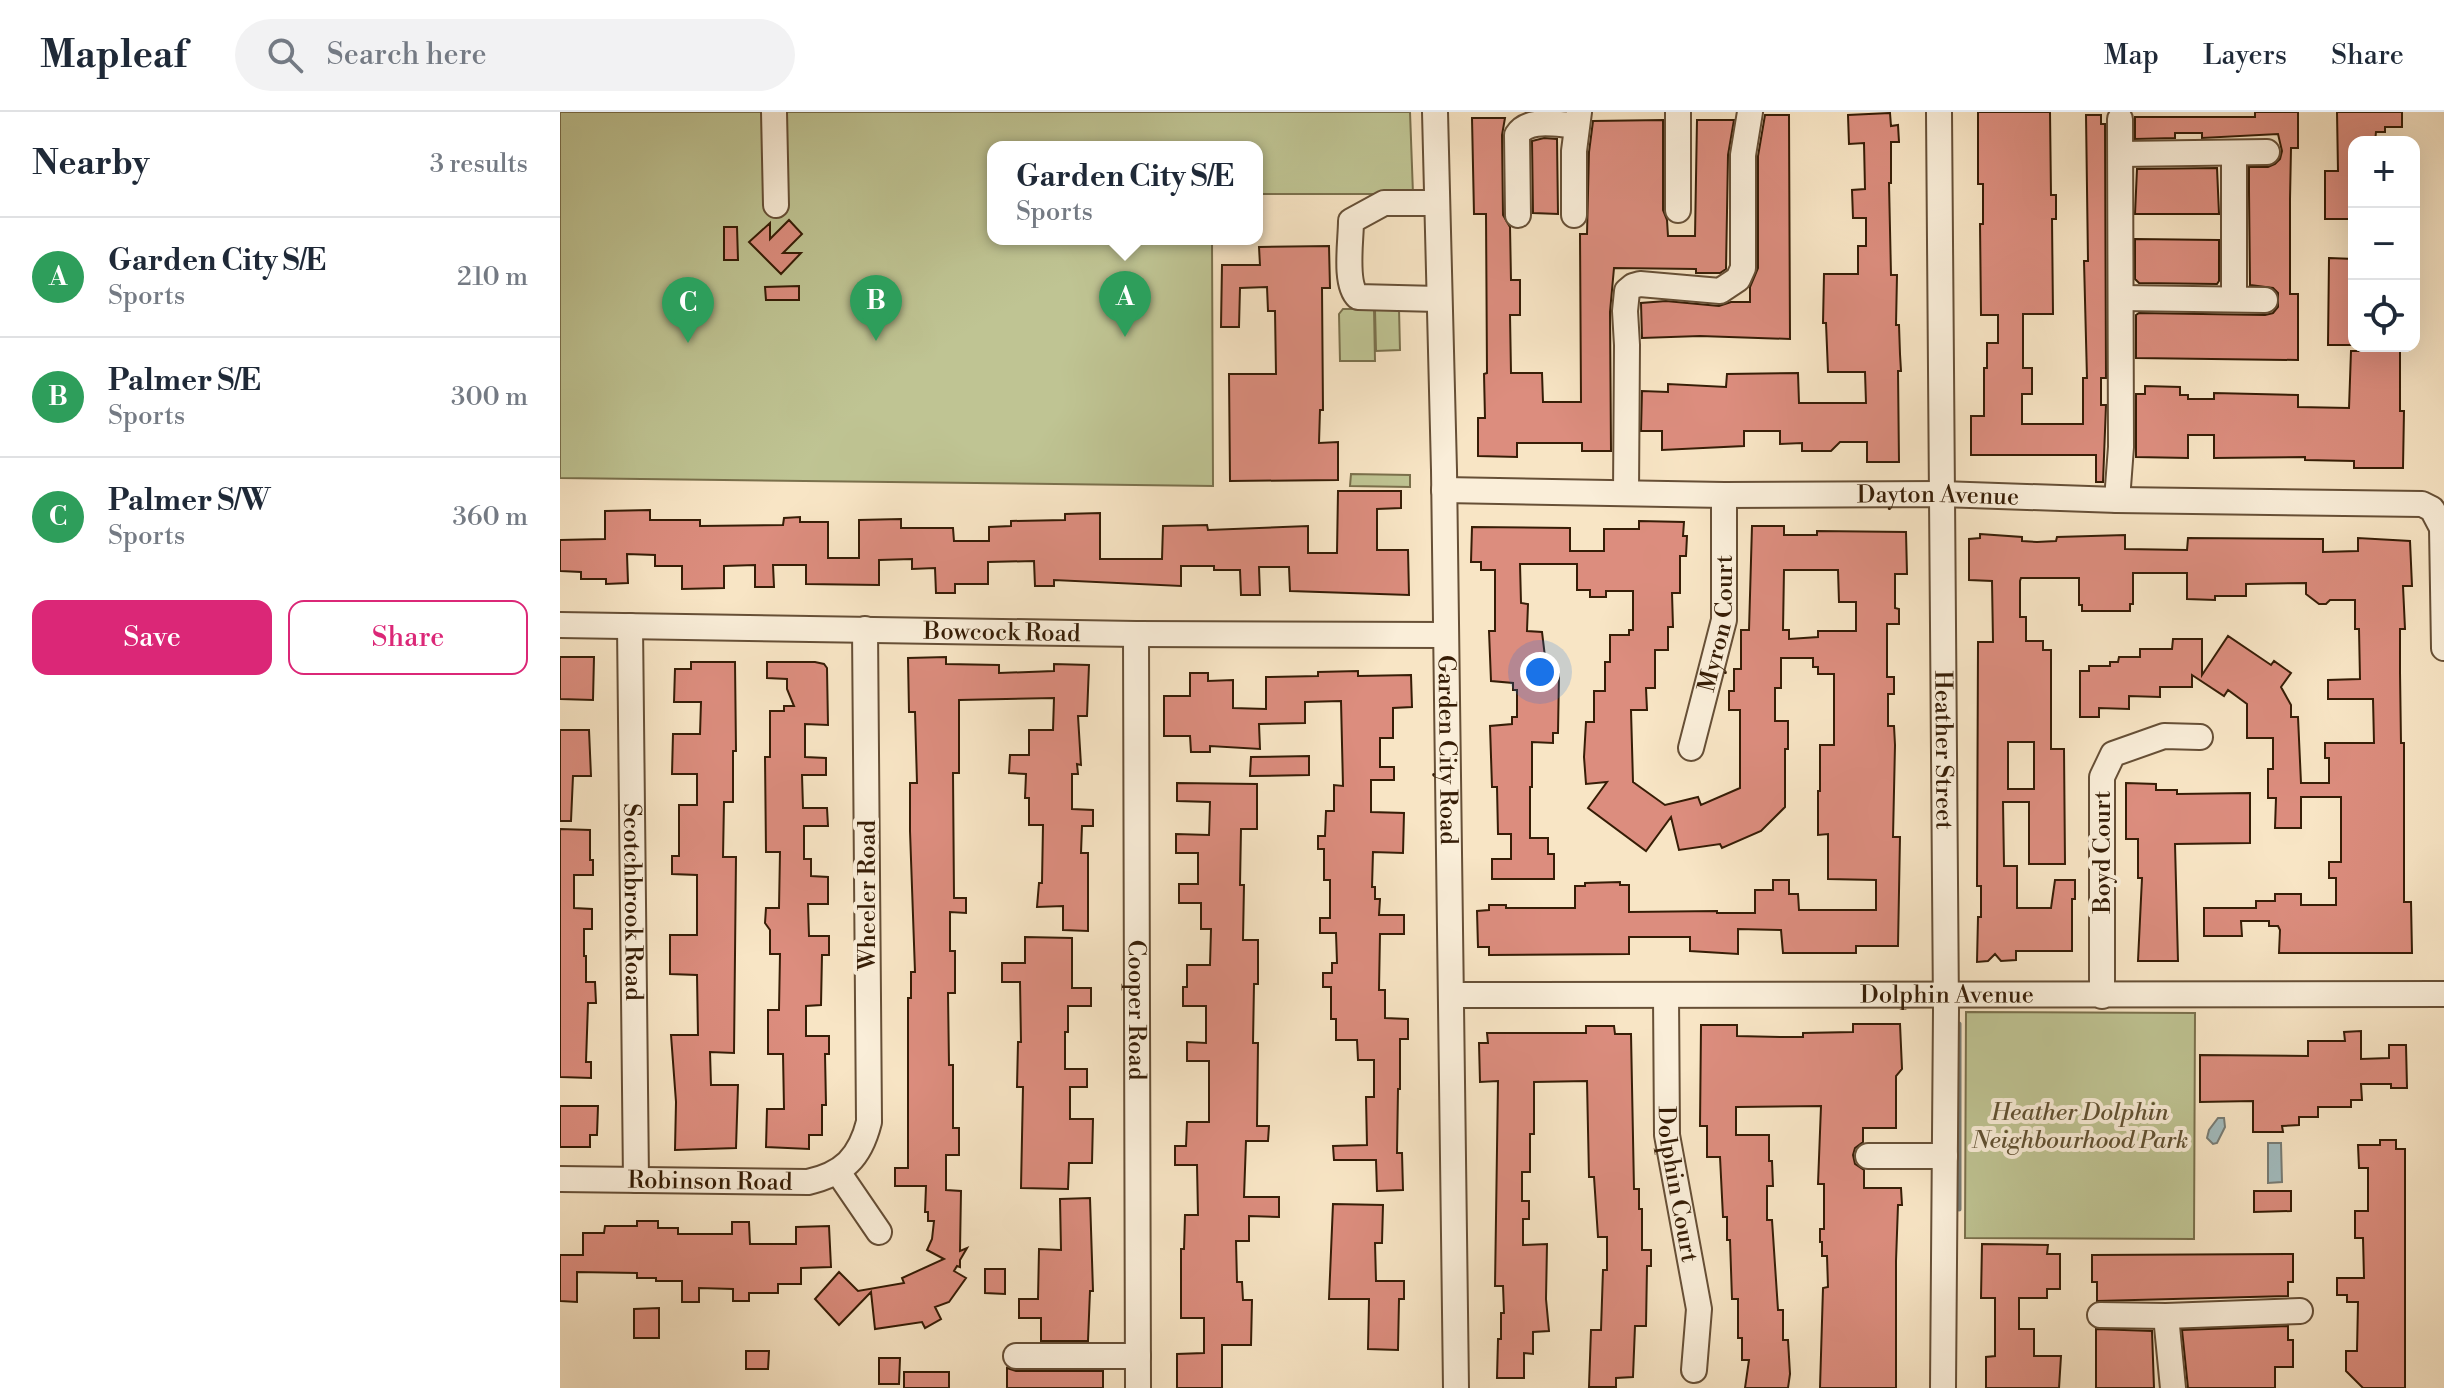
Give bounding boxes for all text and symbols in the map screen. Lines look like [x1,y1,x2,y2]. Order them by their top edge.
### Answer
search box [235,19,795,91]
text: Mapleaf [40,32,187,79]
icon: search [263,33,307,77]
text: Search here [327,36,487,74]
text: Map [2104,38,2159,73]
text: Layers [2203,38,2287,73]
text: Share [2331,38,2404,73]
map controls [2348,136,2420,352]
button: + [2348,136,2420,208]
popup [987,141,1263,245]
text: Nearby [32,143,150,185]
text: 3 results [430,148,528,180]
text: Garden City S/E [1016,158,1234,196]
text: Sports [1016,196,1093,228]
button: − [2348,208,2420,280]
text: Garden City S/E [108,242,326,280]
text: A [49,261,67,293]
text: 210 m [457,261,528,293]
pin: A [1099,271,1151,337]
pin: B [850,275,902,341]
pin: C [662,277,714,343]
text: Sports [108,280,185,312]
button: locate [2348,280,2420,352]
text: Palmer S/E [108,362,261,400]
text: B [48,381,68,413]
text: 300 m [451,381,528,413]
text: Sports [108,400,185,432]
street label: Dayton Avenue [1857,480,2020,513]
text: Palmer S/W [108,482,271,520]
text: C [49,501,67,533]
text: 360 m [453,501,528,533]
text: Sports [108,520,185,552]
street label: Myron Court [1692,554,1740,695]
button: Save [32,600,272,675]
button: Share [288,600,528,675]
street label: Bowcock Road [922,617,1081,649]
your location [1520,652,1560,692]
street label: Garden City Road [1430,655,1463,845]
street label: Heather Street [1927,670,1959,830]
street label: Boyd Court [2088,790,2118,914]
street label: Scotchbrook Road [616,803,648,1001]
street label: Wheeler Road [853,819,883,971]
street label: Cooper Road [1121,940,1151,1081]
street label: Dolphin Avenue [1860,980,2034,1011]
park label: Heather Dolphin Neighbourhood Park [1971,1098,2188,1156]
street label: Dolphin Court [1651,1106,1704,1265]
street label: Robinson Road [627,1166,793,1198]

